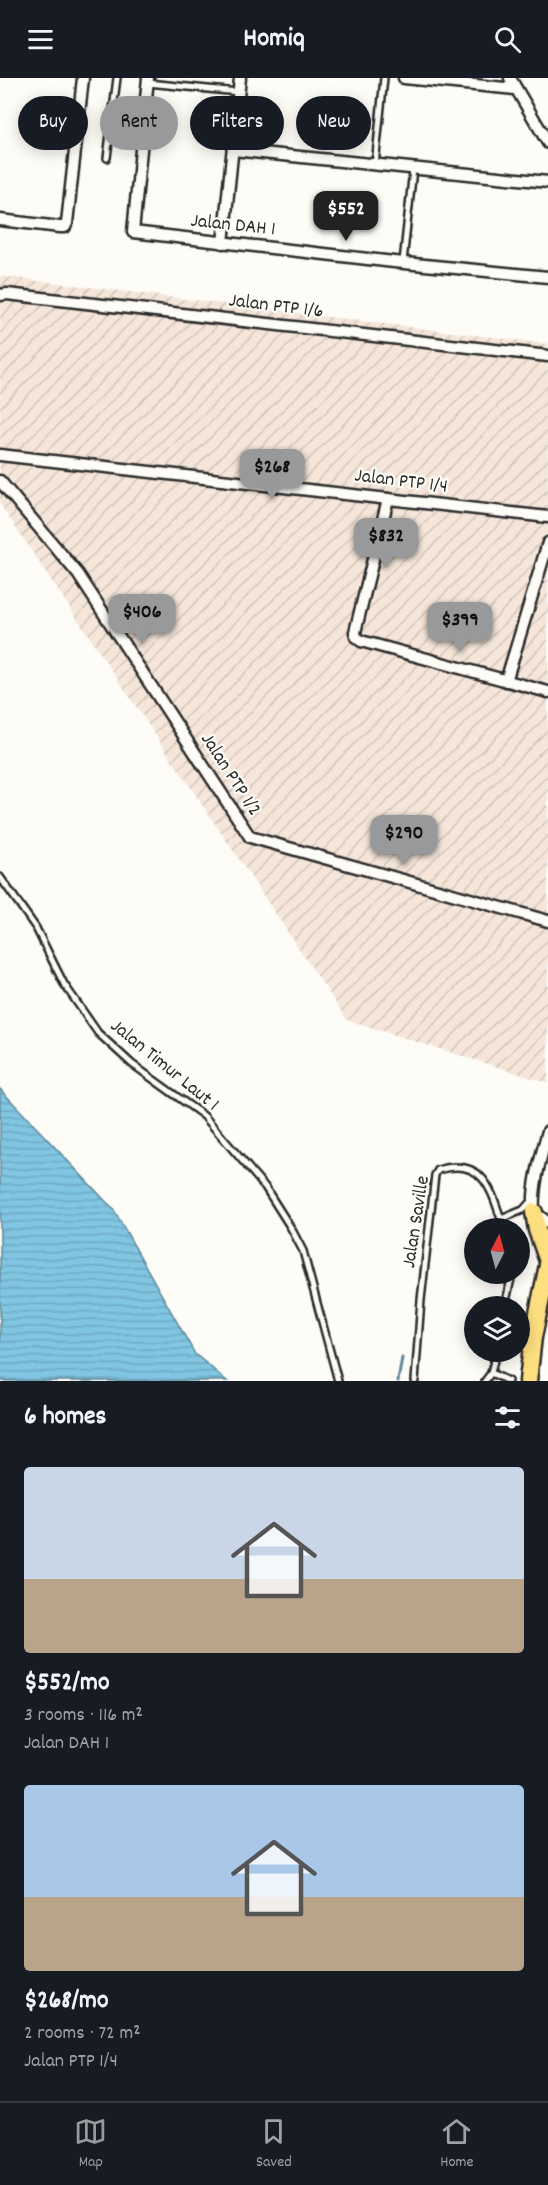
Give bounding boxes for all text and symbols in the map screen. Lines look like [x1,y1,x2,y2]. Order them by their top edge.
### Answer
text: Homiq [243,20,305,59]
icon: menu [24,23,57,56]
icon: search [491,23,524,56]
chip: Buy [18,96,88,150]
chip: Rent [100,96,178,150]
chip: Filters [190,96,284,150]
chip: New [296,96,371,150]
pin: $552 [310,191,382,242]
text: $552 [327,196,365,224]
street label: Jalan DAH 1 [189,208,277,244]
street label: Jalan PTP 1/6 [227,287,325,327]
pin: $268 [236,449,308,500]
text: $268 [254,454,290,482]
street label: Jalan PTP 1/4 [353,462,449,502]
pin: $832 [350,518,422,569]
text: $832 [368,523,404,551]
pin: $406 [106,594,178,645]
text: $406 [122,599,162,627]
pin: $399 [424,602,496,653]
text: $399 [441,607,479,635]
street label: Jalan PTP 1/2 [193,728,267,822]
pin: $290 [368,815,440,866]
text: $290 [385,820,423,848]
street label: Jalan Timur Laut 1 [103,1013,225,1119]
street label: Jalan Saville [396,1174,438,1270]
north arrow [464,1218,530,1284]
map controls [464,1218,530,1362]
button: layers [464,1296,530,1362]
text: 6 homes [24,1399,106,1436]
icon: filters [491,1401,524,1434]
icon: home [220,1506,328,1614]
text: $552/mo [24,1665,109,1702]
text: 3 rooms · 116 m² [24,1702,143,1730]
text: Jalan DAH 1 [24,1730,109,1758]
icon: home [220,1824,328,1932]
text: $268/mo [24,1983,109,2020]
text: 2 rooms · 72 m² [24,2020,140,2048]
text: Jalan PTP 1/4 [24,2048,118,2076]
tab: Map [74,2115,107,2174]
tab: Saved [256,2115,292,2174]
tab: Home [440,2115,474,2174]

